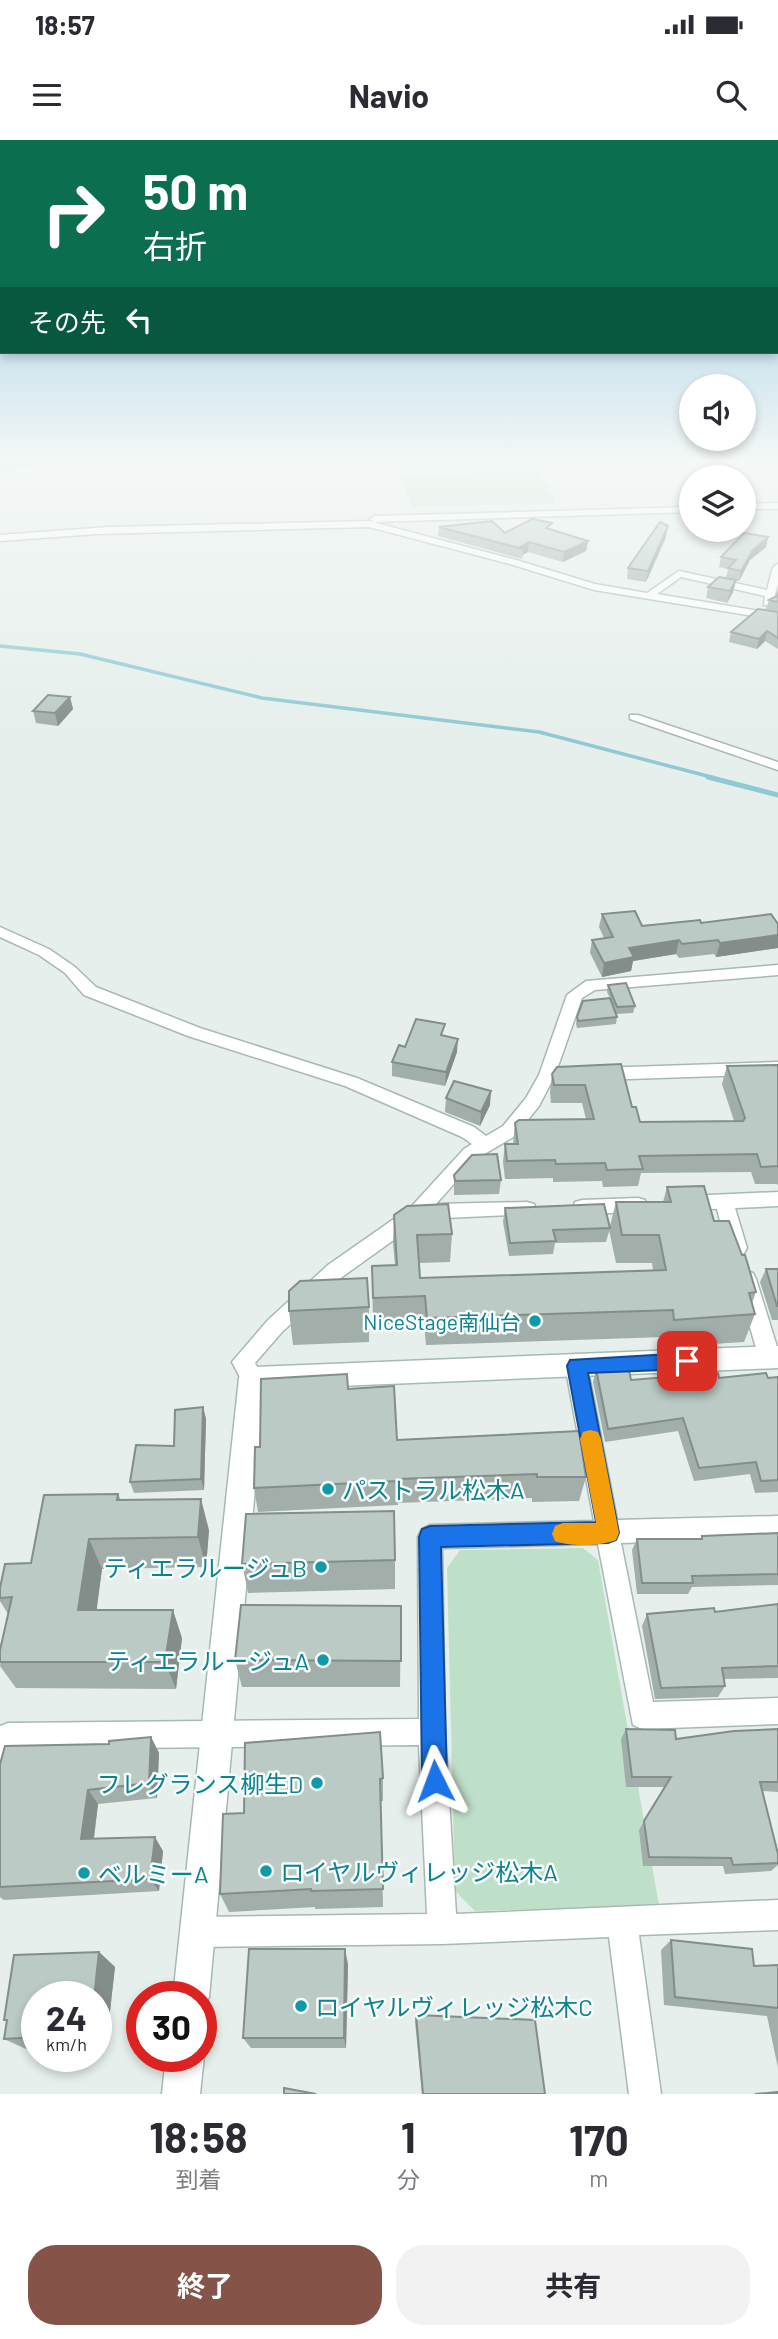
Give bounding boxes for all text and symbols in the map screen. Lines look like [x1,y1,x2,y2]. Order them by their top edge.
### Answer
text: 18:57 [35,9,95,40]
icon: menu [28,76,66,114]
text: Navio [349,76,429,114]
icon: search [712,76,750,114]
text: 50 m [143,161,248,220]
icon: right [28,168,119,259]
text: 右折 [143,226,207,264]
icon: left [120,301,158,339]
text: その先 [28,306,106,337]
map controls [679,374,756,542]
button: sound [679,374,756,451]
button: layers [679,465,756,542]
place label: NiceStage南仙台 [363,1309,521,1334]
marker: NiceStage南仙台 [527,1313,543,1329]
pin [657,1331,717,1391]
icon: arrive [668,1342,706,1380]
place label: パストラル松木A [342,1475,525,1504]
marker: パストラル松木A [320,1481,336,1497]
place label: ティエラルージュB [104,1553,307,1582]
marker: ティエラルージュB [313,1559,329,1575]
place label: ティエラルージュA [106,1646,309,1675]
marker: ティエラルージュA [315,1652,331,1668]
position arrow [398,1744,472,1818]
place label: フレグランス柳生D [97,1769,303,1798]
marker: フレグランス柳生D [309,1775,325,1791]
place label: ロイヤルヴィレッジ松木A [280,1857,558,1886]
place label: ベルミーA [98,1859,209,1888]
marker: ロイヤルヴィレッジ松木A [258,1863,274,1879]
marker: ベルミーA [76,1865,92,1881]
speed limit sign: 30 [126,1981,217,2072]
place label: ロイヤルヴィレッジ松木C [315,1992,593,2021]
text: 24 [46,1996,87,2038]
marker: ロイヤルヴィレッジ松木C [293,1998,309,2014]
text: km/h [46,2033,87,2055]
text: 18:58 [149,2111,248,2161]
text: 1 [401,2111,416,2161]
text: 170 [569,2114,629,2164]
text: m [589,2164,608,2192]
text: 到着 [175,2165,221,2193]
text: 分 [397,2165,420,2193]
button: 終了 [28,2245,382,2325]
button: 共有 [396,2245,750,2325]

